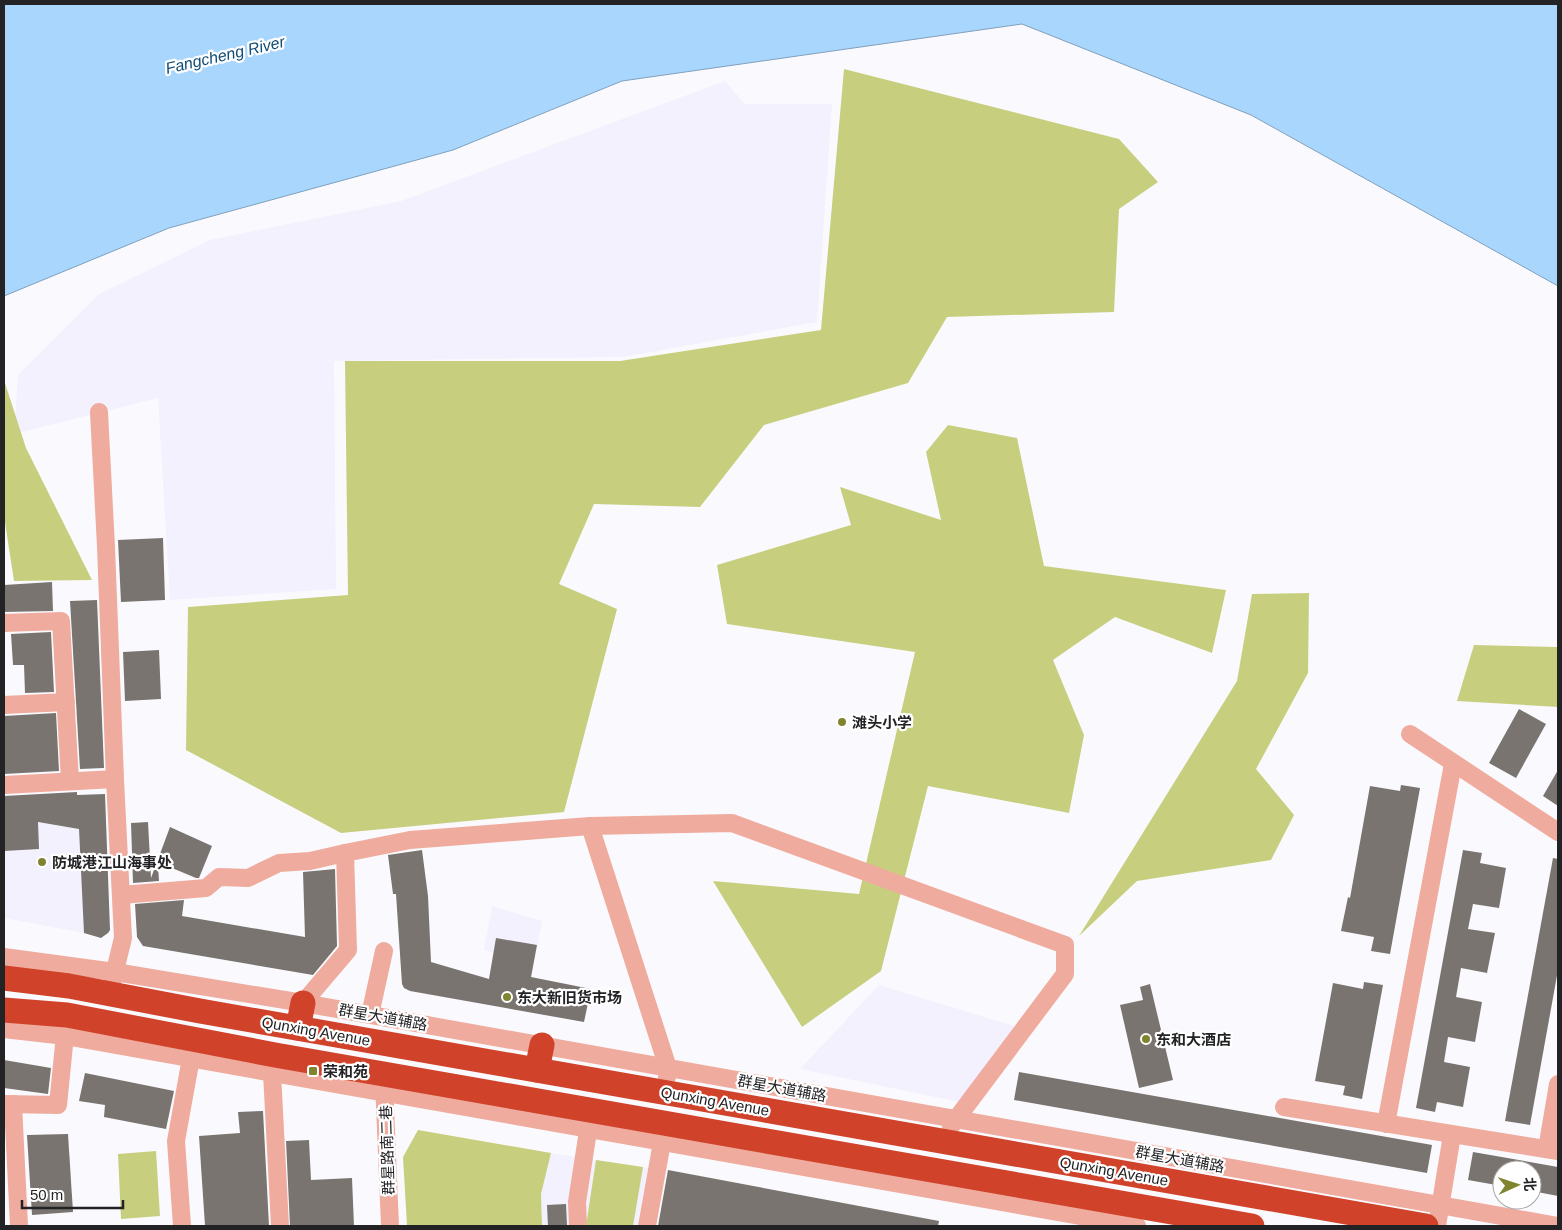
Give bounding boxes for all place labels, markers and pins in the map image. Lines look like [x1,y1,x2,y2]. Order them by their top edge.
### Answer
place label: 滩头小学 [852,714,912,731]
marker: 滩头小学 [836,716,848,728]
place label: 防城港江山海事处 [52,854,172,871]
marker: 防城港江山海事处 [36,856,48,868]
place label: 东大新旧货市场 [517,989,622,1006]
marker: 东大新旧货市场 [501,991,513,1003]
place label: 东和大酒店 [1156,1031,1231,1048]
marker: 东和大酒店 [1140,1033,1152,1045]
place label: 荣和苑 [323,1063,368,1080]
marker: 荣和苑 [307,1065,319,1077]

